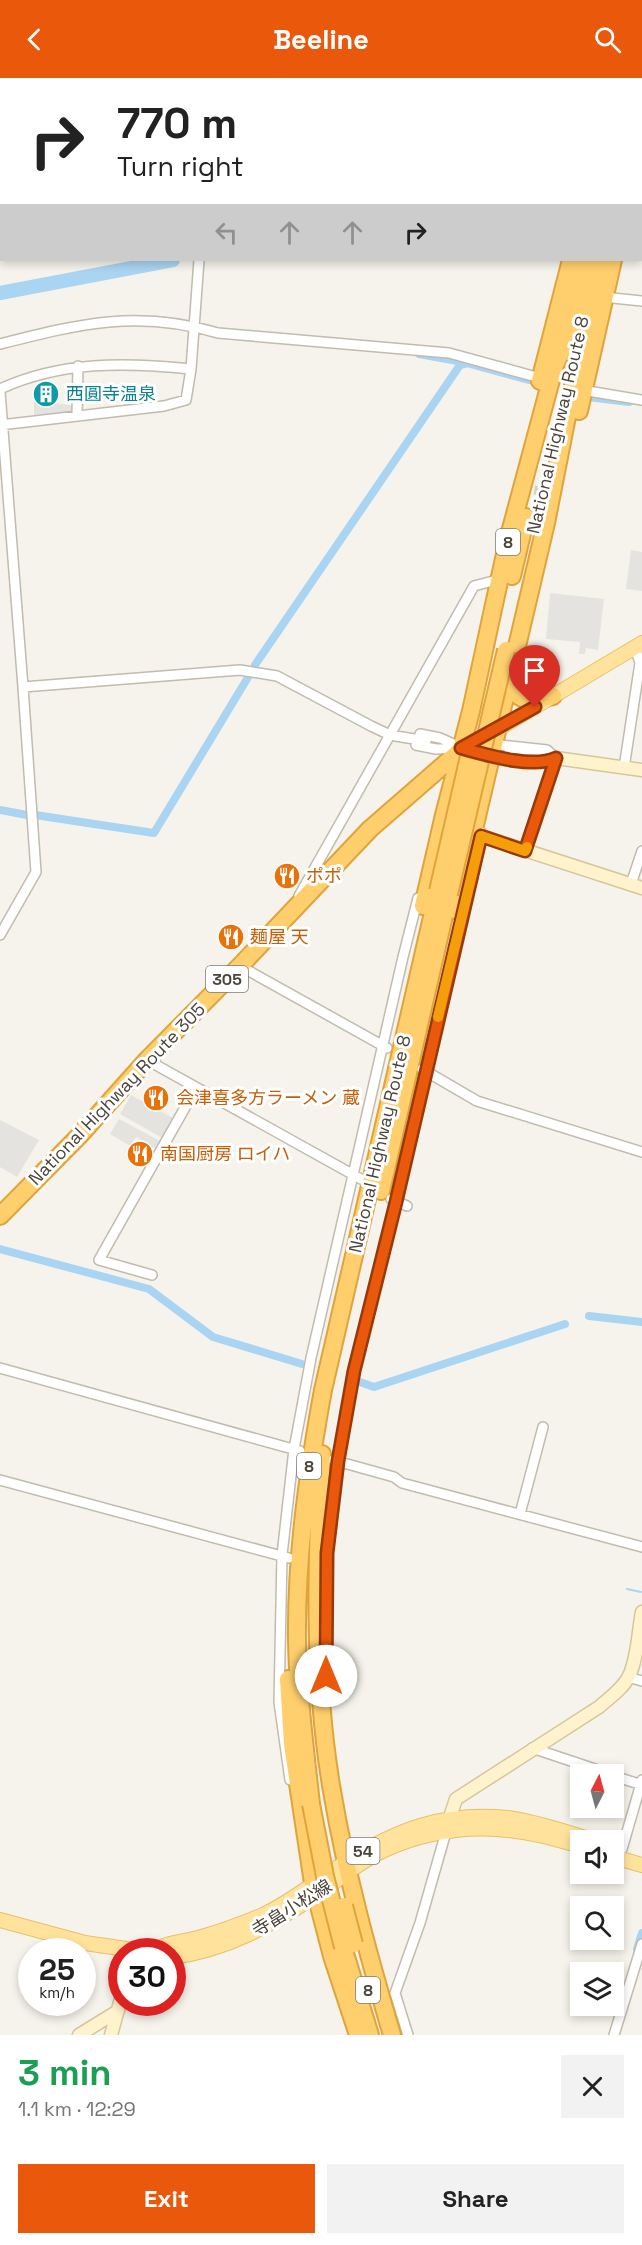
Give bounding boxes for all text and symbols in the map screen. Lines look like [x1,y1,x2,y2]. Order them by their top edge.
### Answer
text: Beeline [273,22,369,57]
icon: back [18,23,51,56]
icon: search [591,23,624,56]
text: 770 m [117,97,237,150]
icon: right [18,102,96,180]
text: Turn right [117,149,244,184]
icon: left [210,216,243,249]
icon: ahead [273,216,306,249]
icon: ahead [336,216,369,249]
icon: right [399,216,432,249]
street label: National Highway Route 8 [521,314,594,536]
building icon: 西圓寺温泉 [31,379,61,409]
place label: 西圓寺温泉 [66,382,156,405]
road number: 8 [496,529,520,555]
pin [509,645,560,707]
icon: arrive [518,654,551,687]
restaurant icon: ポポ [272,861,302,891]
place label: ポポ [306,864,342,887]
restaurant icon: 麺屋 天 [216,922,246,952]
place label: 麺屋 天 [250,925,309,948]
road number: 305 [206,966,248,992]
street label: National Highway Route 305 [23,998,210,1190]
street label: National Highway Route 8 [343,1033,416,1255]
restaurant icon: 会津喜多方ラーメン 蔵 [141,1083,171,1113]
place label: 会津喜多方ラーメン 蔵 [176,1086,360,1109]
restaurant icon: 南国厨房 ロイハ [125,1139,155,1169]
place label: 南国厨房 ロイハ [160,1142,290,1165]
road number: 8 [297,1453,321,1479]
position arrow [294,1644,358,1708]
north arrow [570,1764,624,1818]
map controls [570,1764,624,2016]
button: sound [570,1830,624,1884]
road number: 54 [346,1838,380,1864]
street label: 寺畠小松線 [247,1874,336,1941]
button: search [570,1896,624,1950]
speed limit sign: 30 [108,1938,186,2016]
text: 25 [39,1950,75,1989]
button: layers [570,1962,624,2016]
road number: 8 [356,1977,380,2003]
text: km/h [39,1983,75,2002]
text: 3 min [18,2050,112,2096]
button: close [561,2055,624,2118]
text: 1.1 km · 12:29 [18,2096,136,2122]
button: Exit [18,2164,315,2233]
button: Share [327,2164,624,2233]

